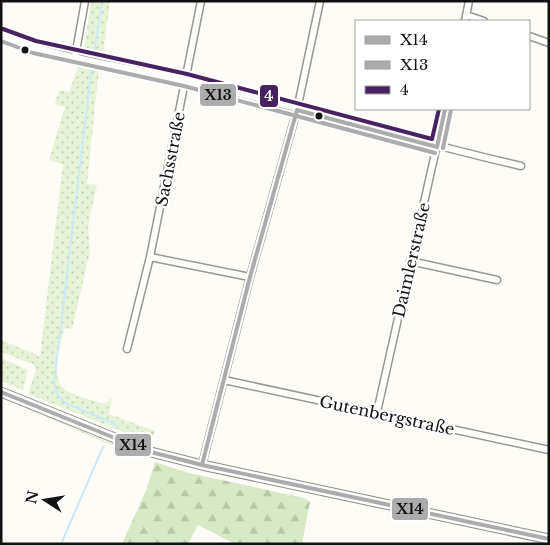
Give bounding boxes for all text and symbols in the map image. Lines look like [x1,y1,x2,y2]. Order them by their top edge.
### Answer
legend [355,20,530,110]
text: X14 [400,30,428,49]
unlabelled marker [20,45,30,55]
text: X13 [400,55,428,74]
text: 4 [400,80,409,99]
line badge: X13 [199,83,237,107]
line badge: 4 [259,84,279,108]
text: X13 [203,86,232,104]
text: 4 [264,87,274,105]
street label: Sachsstraße [151,110,189,208]
unlabelled marker [314,111,324,121]
street label: Daimlerstraße [388,201,434,319]
street label: Gutenbergstraße [318,391,456,439]
line badge: X14 [114,433,152,457]
text: X14 [118,436,147,454]
north arrow [20,475,70,525]
text: N [22,489,42,506]
line badge: X14 [391,497,429,521]
text: X14 [395,500,424,518]

